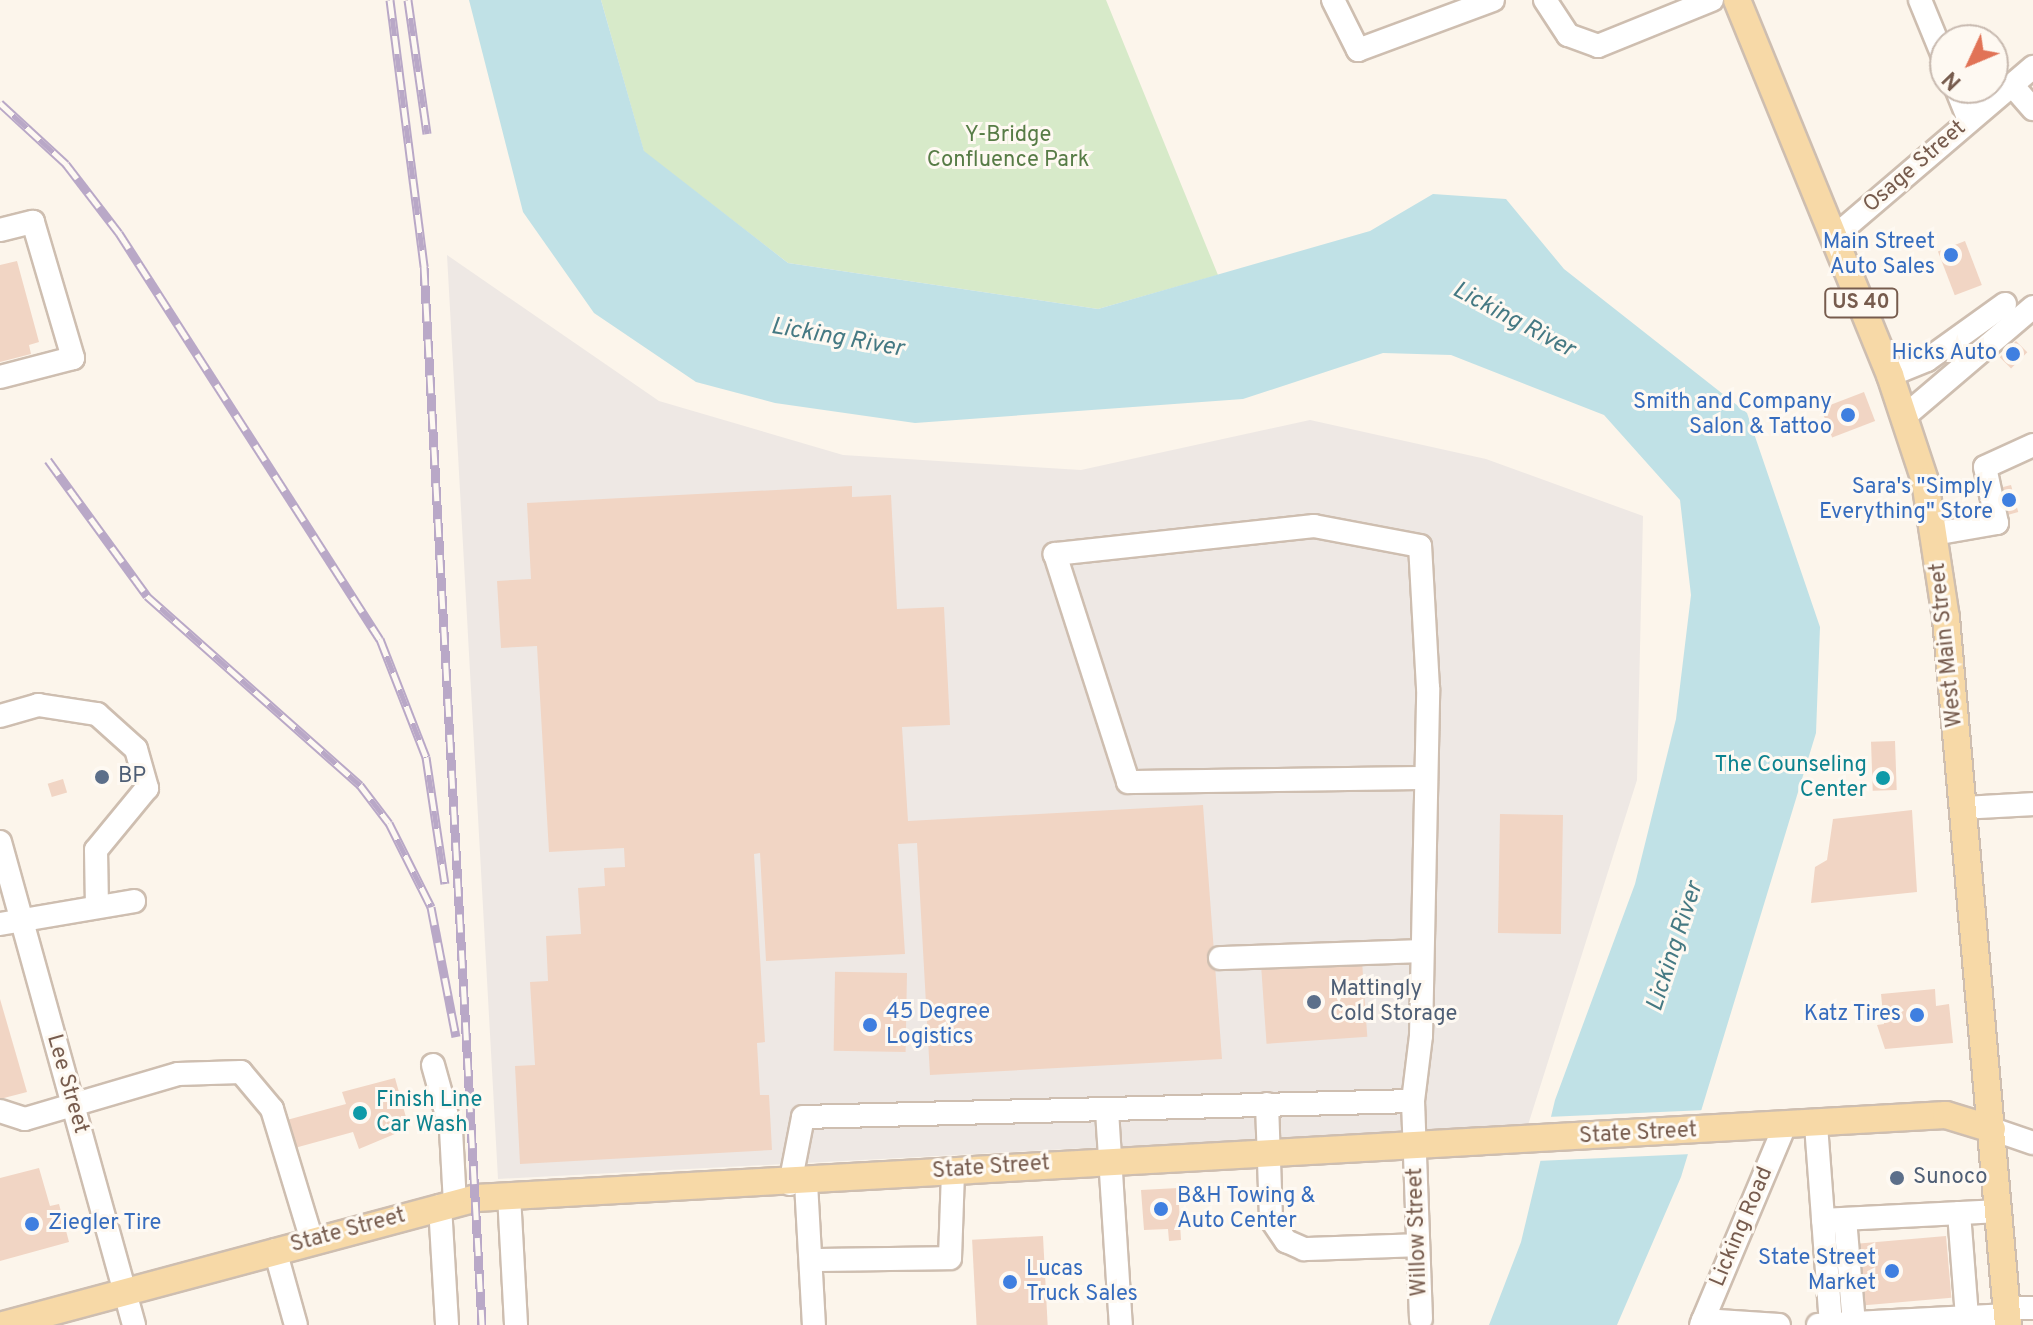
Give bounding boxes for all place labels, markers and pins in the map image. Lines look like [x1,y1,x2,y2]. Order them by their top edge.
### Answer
place label: Main Street Auto Sales [1823,229,1935,280]
marker: Main Street Auto Sales [1942,246,1960,264]
place label: Hicks Auto [1891,341,1997,367]
marker: Hicks Auto [2004,345,2022,363]
place label: Smith and Company Salon & Tattoo [1633,389,1832,440]
marker: Smith and Company Salon & Tattoo [1839,406,1857,424]
place label: Sara's "Simply Everything" Store [1819,474,1993,526]
marker: Sara's "Simply Everything" Store [2000,491,2018,509]
place label: The Counseling Center [1715,752,1867,804]
place label: BP [118,764,146,790]
marker: BP [93,768,111,786]
marker: The Counseling Center [1874,769,1892,787]
place label: Mattingly Cold Storage [1330,976,1457,1028]
marker: Mattingly Cold Storage [1305,993,1323,1011]
place label: 45 Degree Logistics [886,999,990,1050]
place label: Katz Tires [1803,1002,1901,1028]
marker: Katz Tires [1908,1006,1926,1024]
marker: 45 Degree Logistics [861,1016,879,1034]
place label: Finish Line Car Wash [376,1087,482,1138]
marker: Finish Line Car Wash [351,1104,369,1122]
place label: Sunoco [1913,1165,1988,1191]
marker: Sunoco [1888,1169,1906,1187]
place label: B&H Towing & Auto Center [1177,1183,1316,1234]
marker: B&H Towing & Auto Center [1152,1200,1170,1218]
place label: Ziegler Tire [48,1211,162,1237]
marker: Ziegler Tire [23,1215,41,1233]
place label: State Street Market [1758,1245,1876,1296]
place label: Lucas Truck Sales [1026,1256,1138,1308]
marker: State Street Market [1883,1262,1901,1280]
marker: Lucas Truck Sales [1001,1273,1019,1291]

